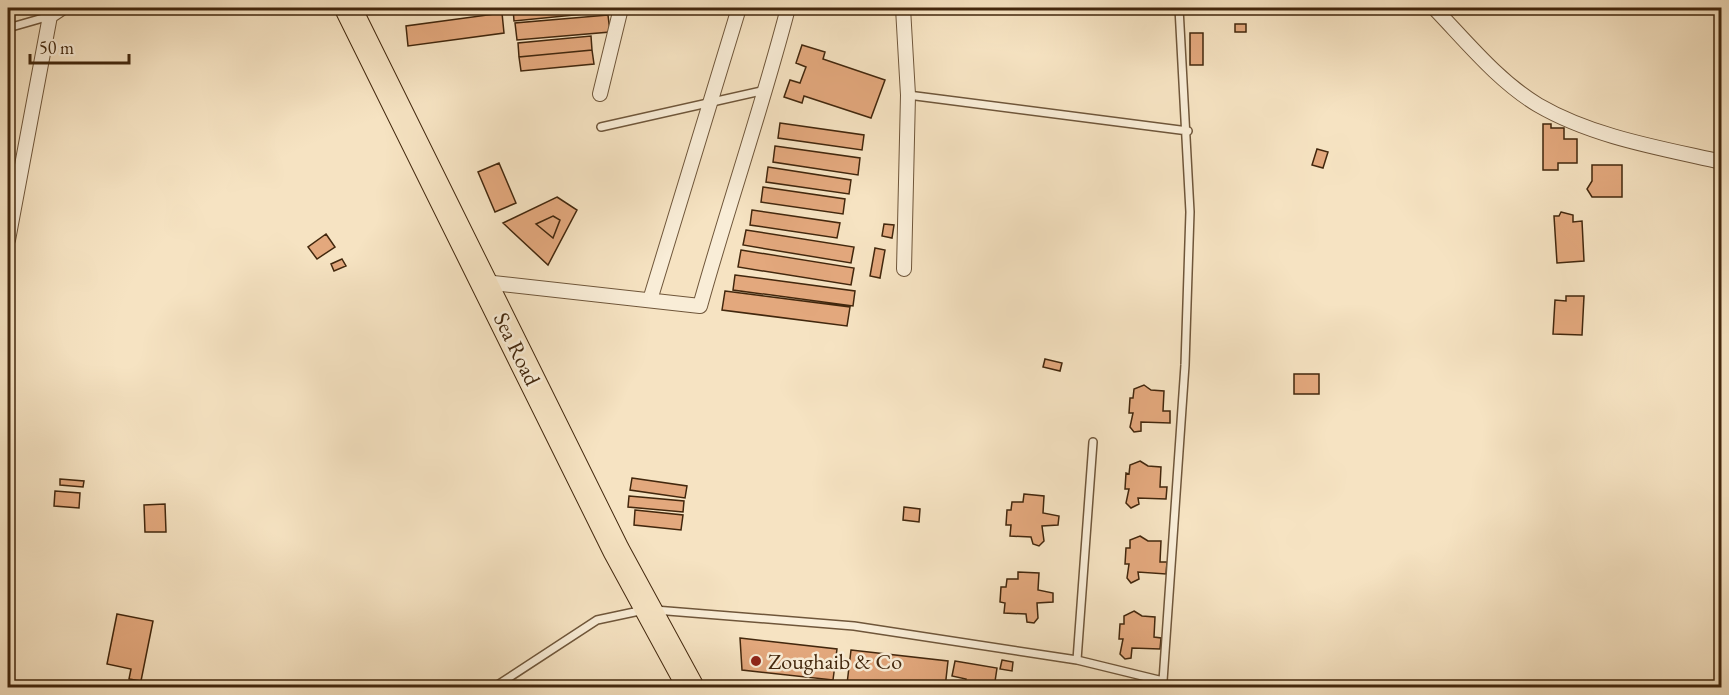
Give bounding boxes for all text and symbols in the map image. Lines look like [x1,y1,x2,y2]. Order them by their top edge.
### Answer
scale bar [30,27,129,65]
text: 50 m [39,36,74,59]
street label: Sea Road [487,308,548,391]
place label: Zoughaib & Co [768,647,902,676]
marker: Zoughaib & Co [749,654,763,668]

